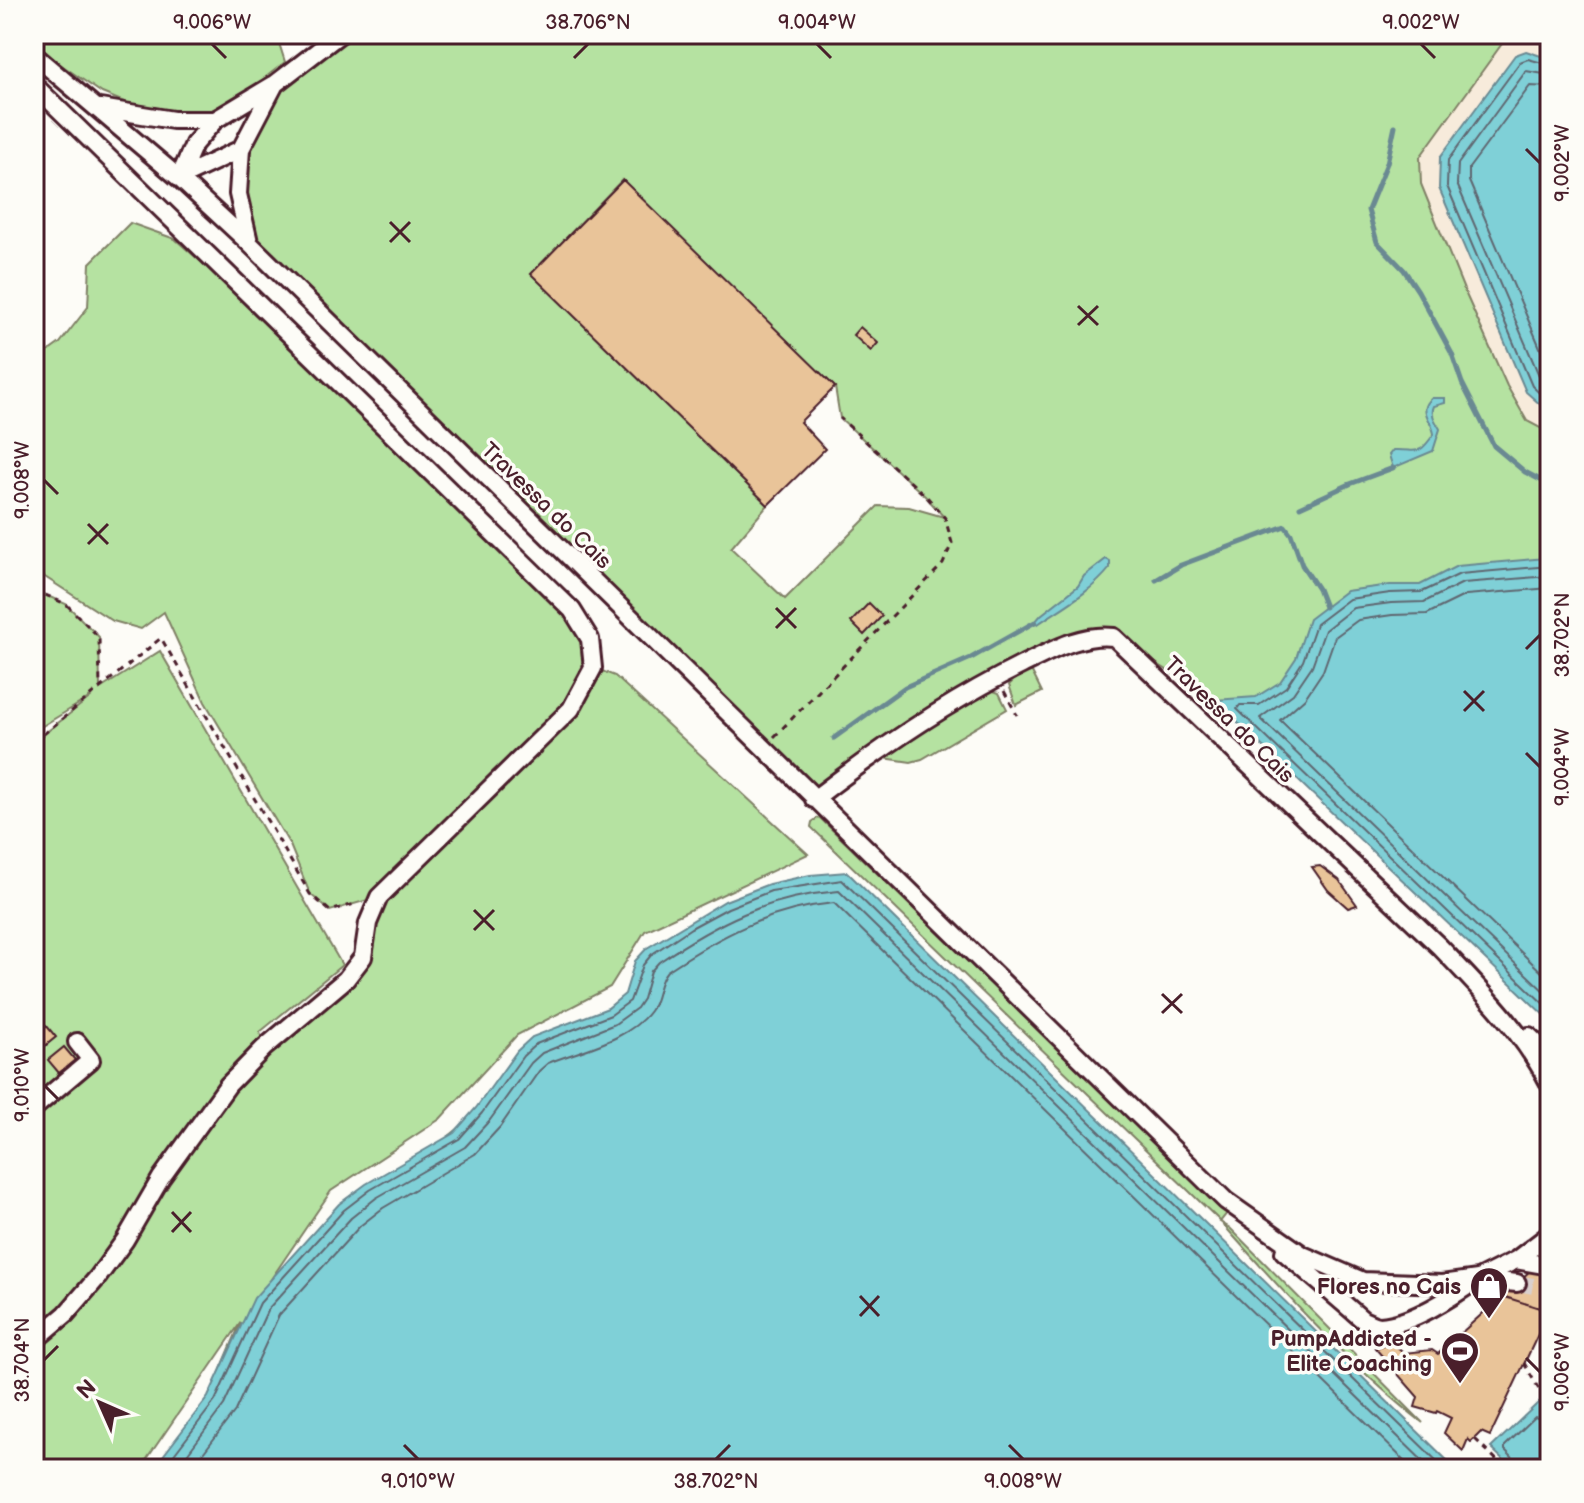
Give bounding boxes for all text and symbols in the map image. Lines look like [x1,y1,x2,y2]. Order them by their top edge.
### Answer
text: 9.006°W [173,11,251,35]
text: 38.706°N [545,11,631,35]
text: 9.004°W [778,11,856,35]
text: 9.002°W [1382,11,1460,35]
text: 9.002°W [1551,124,1575,202]
street label: Travessa do Cais [475,437,617,575]
text: 9.008°W [11,441,35,519]
text: 38.702°N [1551,593,1575,677]
street label: Travessa do Cais [1158,651,1300,789]
text: 9.004°W [1551,728,1575,806]
text: 9.010°W [11,1048,35,1122]
shop icon: Flores no Cais [1468,1265,1510,1320]
place label: Flores no Cais [1317,1274,1461,1301]
text: 38.704°N [11,1317,35,1403]
place label: PumpAddicted - Elite Coaching [1270,1326,1432,1378]
sports icon: PumpAddicted - Elite Coaching [1439,1330,1481,1385]
text: 9.006°W [1551,1333,1575,1411]
north arrow [60,1363,140,1443]
text: N [72,1375,102,1405]
text: 9.010°W [381,1470,455,1494]
text: 38.702°N [674,1470,758,1494]
text: 9.008°W [984,1470,1062,1494]

